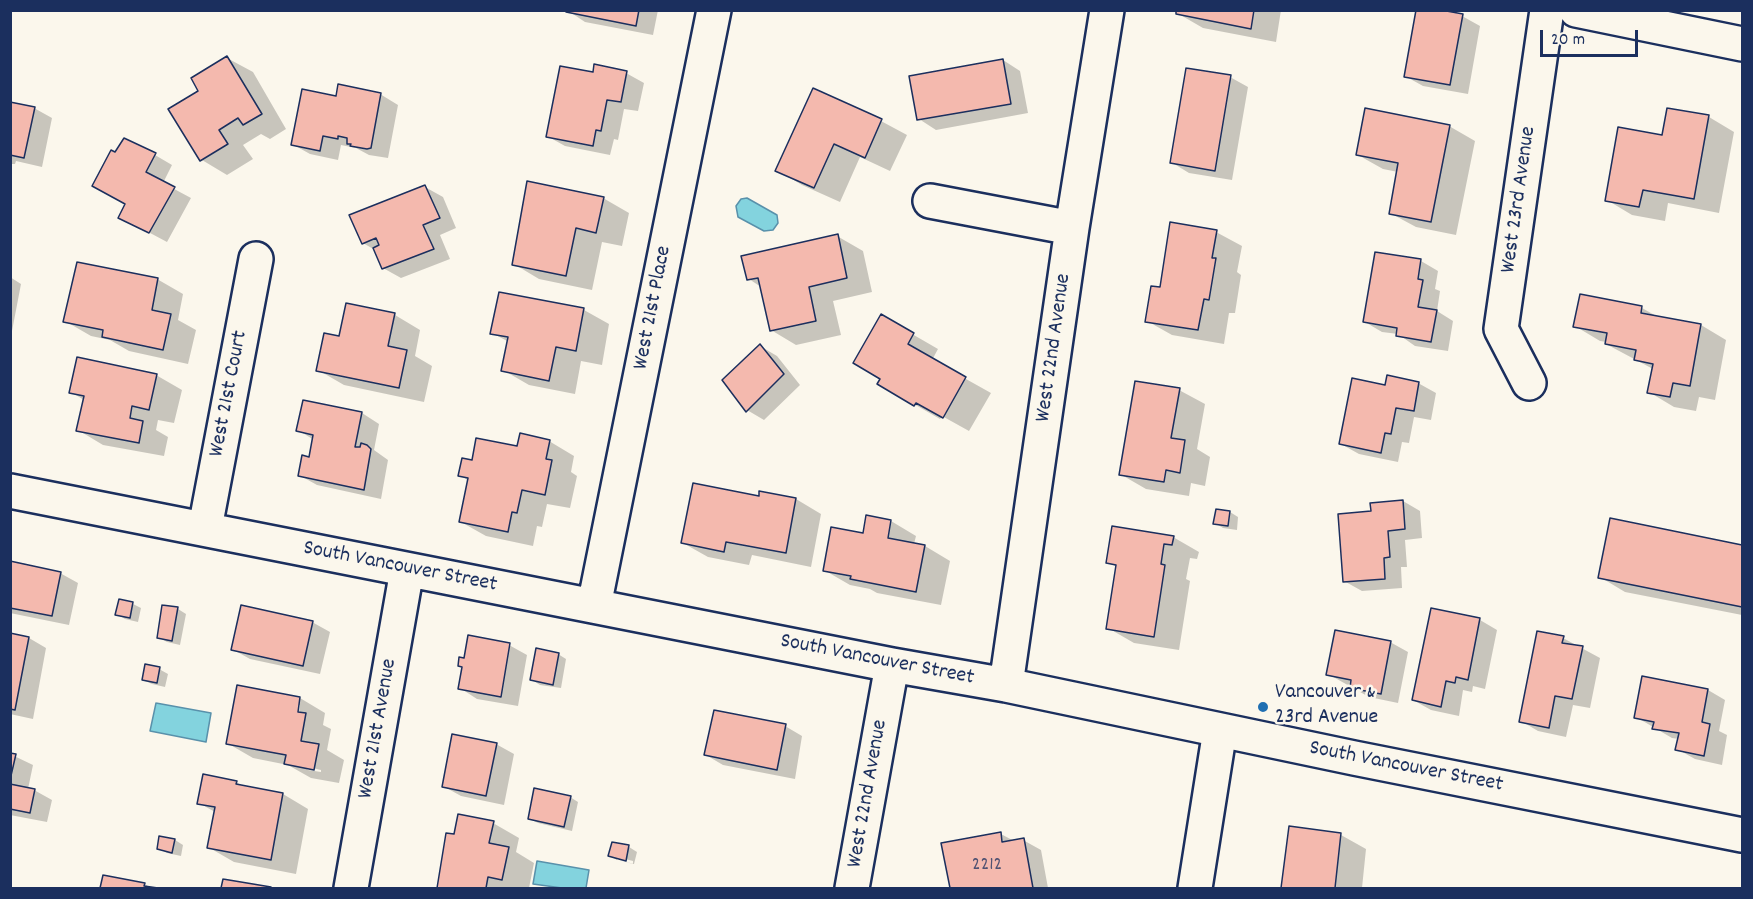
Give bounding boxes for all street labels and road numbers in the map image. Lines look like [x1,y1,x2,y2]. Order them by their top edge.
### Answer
street label: West 23rd Avenue [1497,125,1543,275]
street label: West 21st Place [629,244,679,372]
street label: West 22nd Avenue [1032,272,1078,424]
street label: West 21st Court [205,329,255,459]
street label: South Vancouver Street [301,536,499,600]
street label: South Vancouver Street [778,629,976,693]
street label: West 21st Avenue [354,657,404,801]
street label: West 22nd Avenue [843,718,895,870]
street label: South Vancouver Street [1307,736,1505,800]

